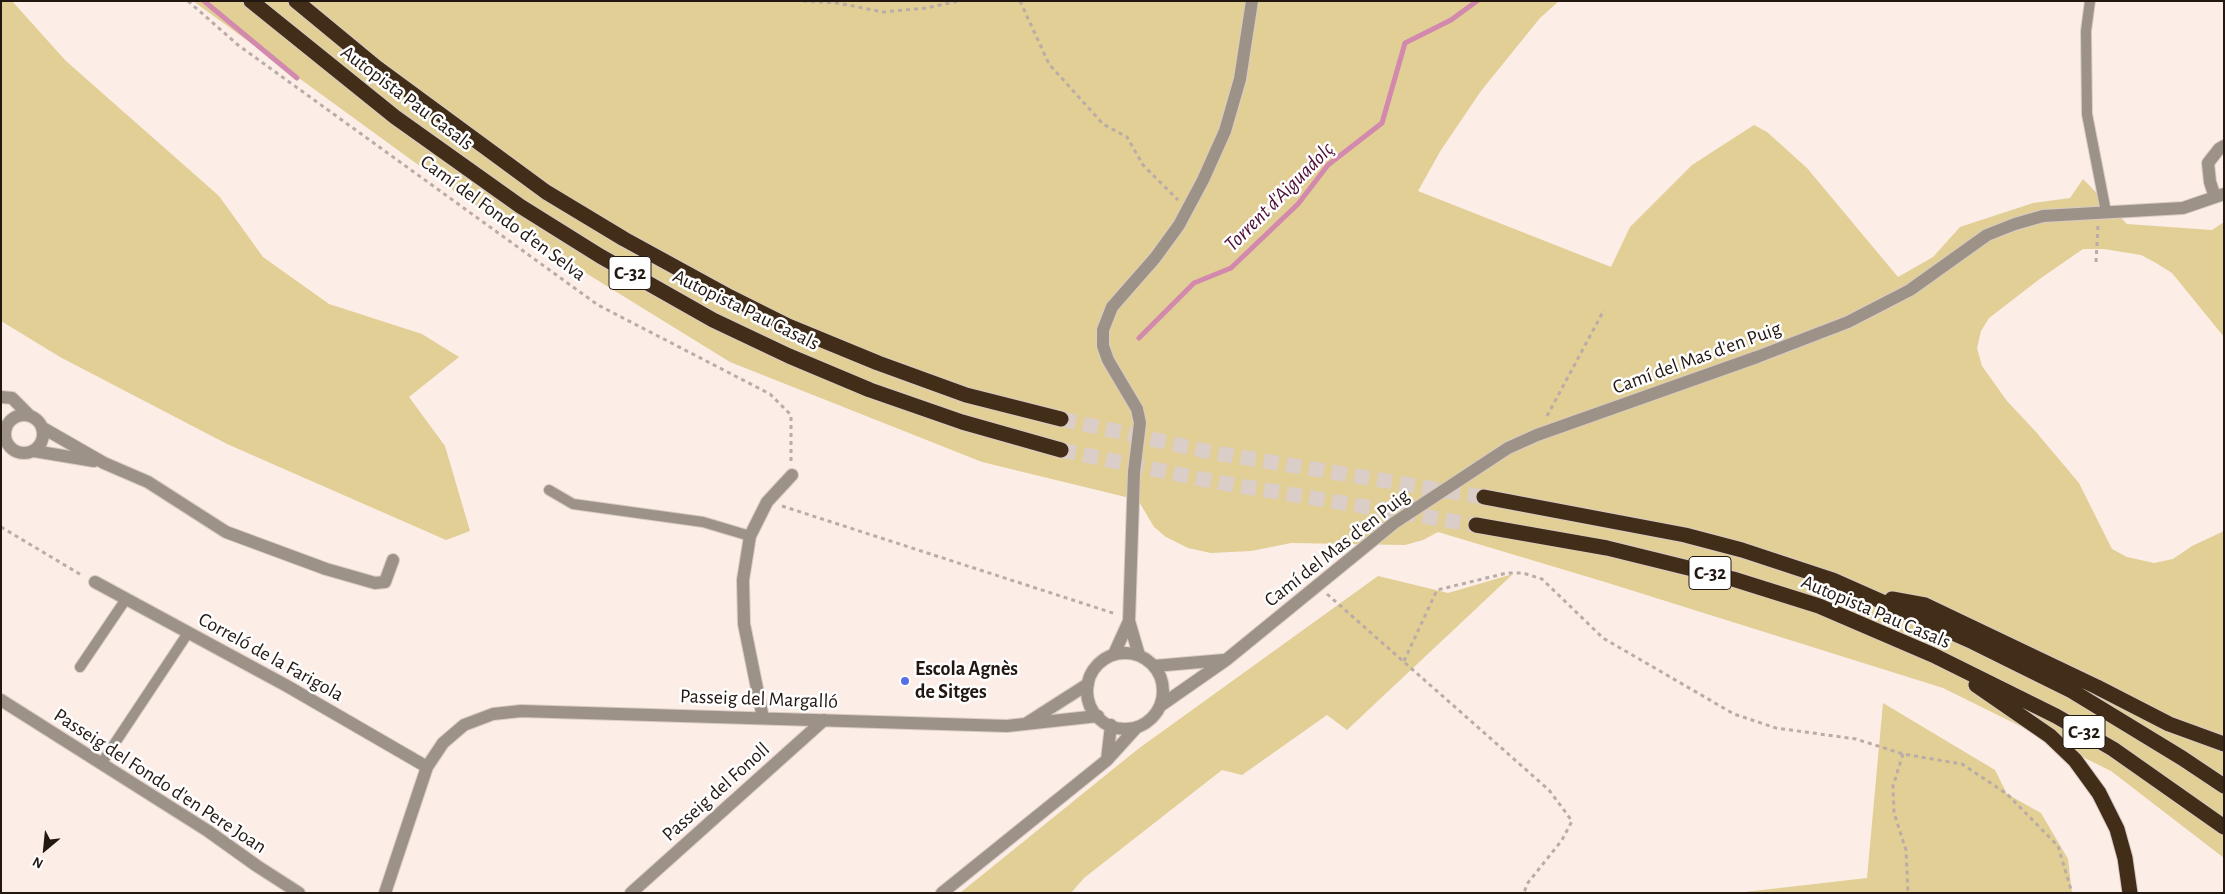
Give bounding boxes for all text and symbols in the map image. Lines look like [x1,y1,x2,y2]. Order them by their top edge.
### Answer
street label: Autopista Pau Casals [336,40,478,156]
water label: Torrent d'Aiguadolç [1219,137,1339,257]
street label: Camí del Fondo d'en Selva [415,150,591,286]
road number: C-32 [609,256,651,290]
street label: Autopista Pau Casals [669,264,823,356]
street label: Camí del Mas d'en Puig [1609,316,1785,400]
street label: Camí del Mas d'en Puig [1260,484,1414,612]
road number: C-32 [1689,556,1731,590]
street label: Autopista Pau Casals [1798,570,1954,654]
street label: Correló de la Farigola [194,607,348,707]
place label: Escola Agnès de Sitges [915,657,1018,704]
marker: Escola Agnès de Sitges [899,675,911,687]
street label: Passeig del Margalló [679,684,839,714]
street label: Passeig del Fondo d'en Pere Joan [49,703,271,859]
road number: C-32 [2063,716,2105,749]
street label: Passeig del Fonoll [657,737,775,847]
north arrow [20,824,70,874]
text: N [30,854,46,871]

